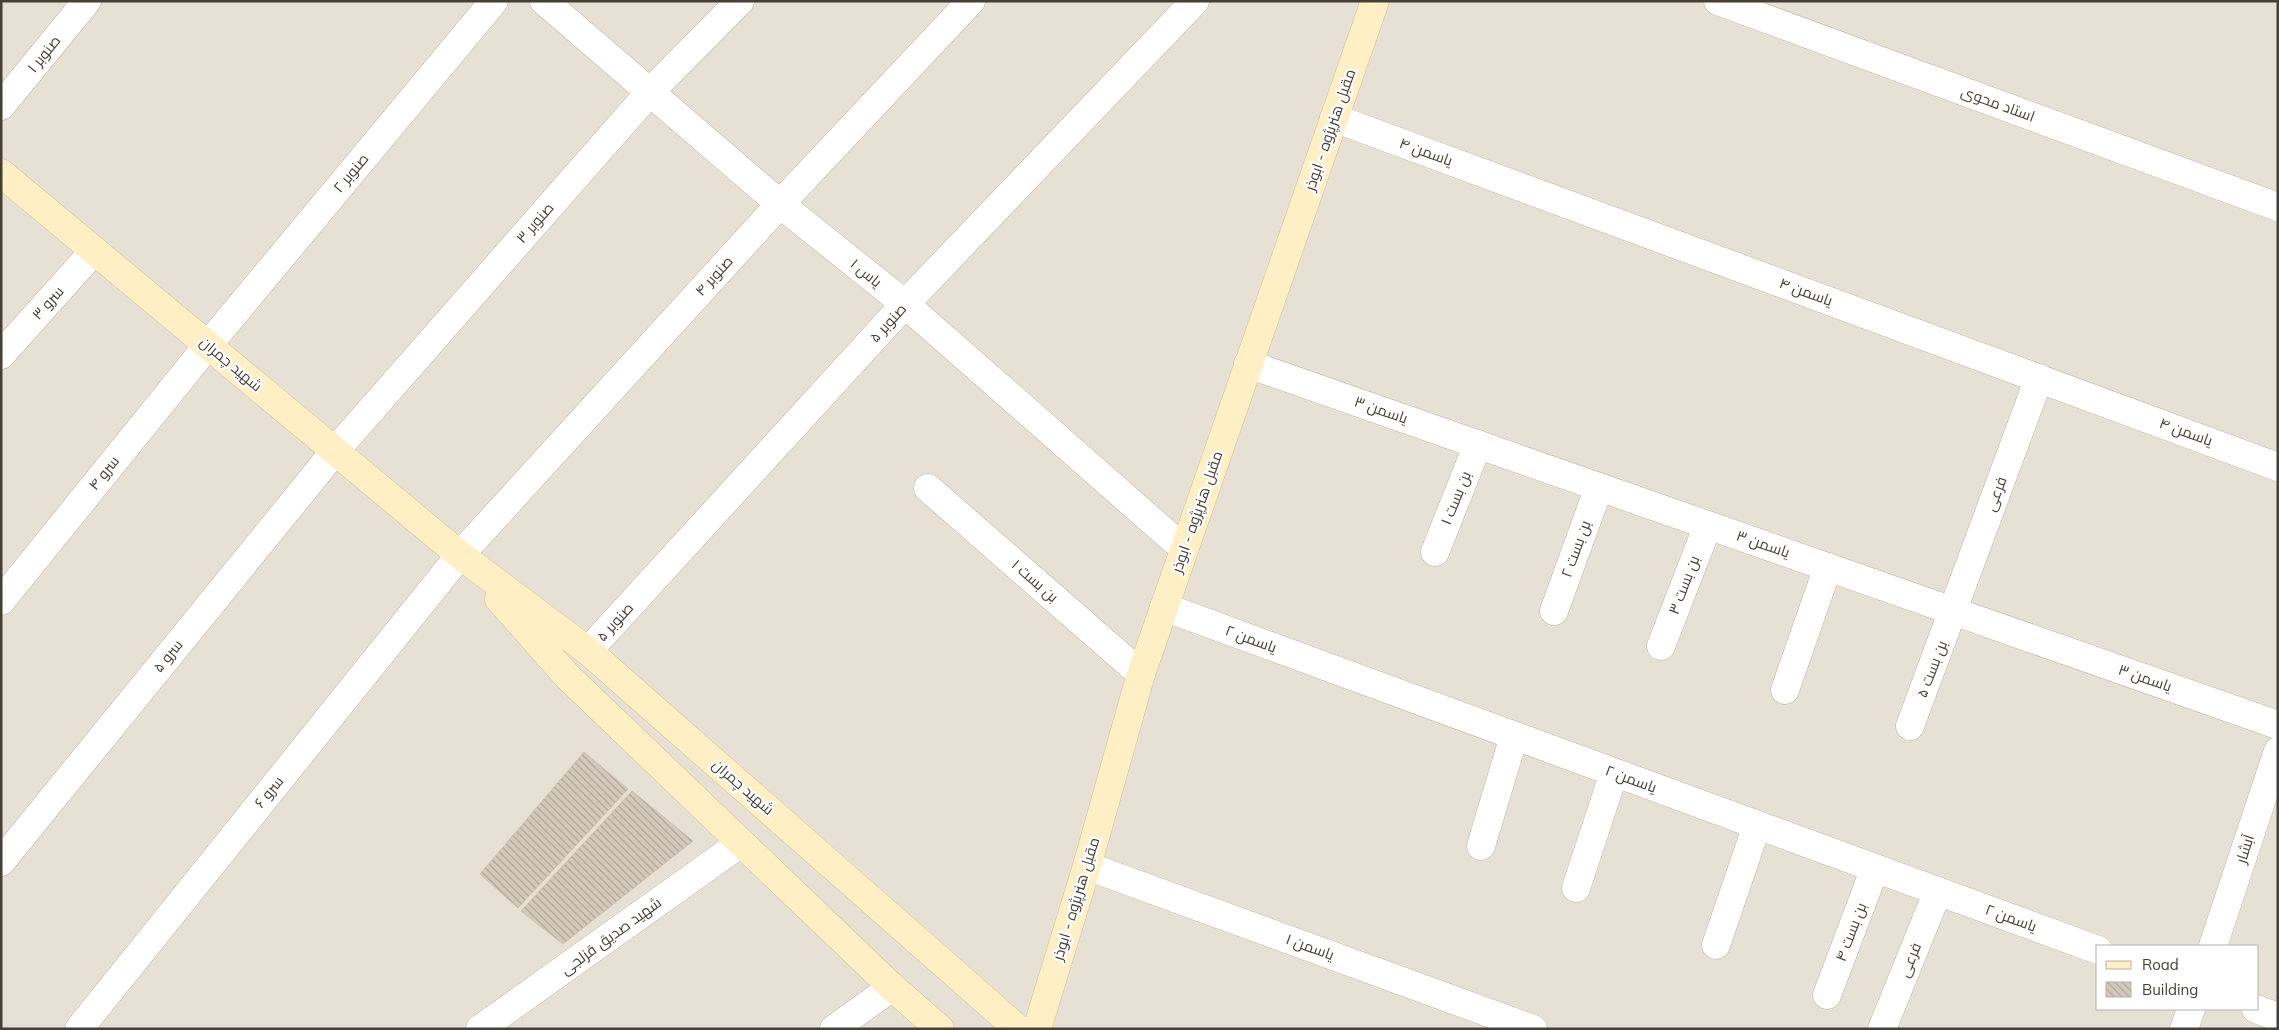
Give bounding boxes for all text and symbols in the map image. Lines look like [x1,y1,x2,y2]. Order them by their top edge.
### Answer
street label: صنوبر ۱ [23,31,64,76]
street label: مقبل هنرپژوه - ابوذر [1299,66,1360,195]
street label: استاد محوی [1958,81,2038,127]
street label: یاسمن ۴ [1397,133,1455,171]
street label: صنوبر ۲ [329,149,373,196]
street label: صنوبر ۳ [512,198,558,247]
street label: صنوبر ۴ [691,252,737,300]
street label: یاس ۱ [846,254,886,292]
street label: یاسمن ۴ [1777,273,1835,311]
street label: سرو ۳ [28,282,68,323]
street label: صنوبر ۵ [865,299,910,346]
street label: شهید چمران [196,332,266,396]
street label: یاسمن ۳ [1351,392,1411,428]
street label: یاسمن ۴ [2157,413,2215,451]
street label: مقبل هنرپژوه - ابوذر [1166,448,1227,577]
street label: سرو ۴ [84,452,123,494]
street label: بن بست ۱ [1436,468,1476,528]
street label: فرعی [1980,474,2012,514]
street label: بن بست ۲ [1556,518,1596,580]
street label: یاسمن ۳ [1733,526,1793,562]
street label: بن بست ۳ [1664,553,1704,617]
street label: بن بست ۱ [1007,555,1063,607]
street label: صنوبر ۵ [592,598,637,645]
street label: یاسمن ۲ [1223,620,1279,658]
street label: سرو ۵ [149,635,187,676]
street label: بن بست ۵ [1912,638,1952,700]
street label: یاسمن ۳ [2115,660,2175,696]
street label: شهید چمران [708,755,778,819]
street label: یاسمن ۲ [1603,760,1659,798]
street label: سرو ۶ [250,772,287,812]
street label: آبشار [2231,832,2258,867]
street label: مقبل هنرپژوه - ابوذر [1047,835,1104,964]
street label: شهید صدیق قزلجی [556,893,666,979]
street label: یاسمن ۲ [1983,899,2039,937]
street label: بن بست ۴ [1831,900,1871,964]
street label: یاسمن ۱ [1283,929,1337,965]
street label: فرعی [1894,940,1926,980]
legend [2096,945,2259,1010]
text: Road [2142,955,2179,974]
text: Building [2142,980,2198,999]

